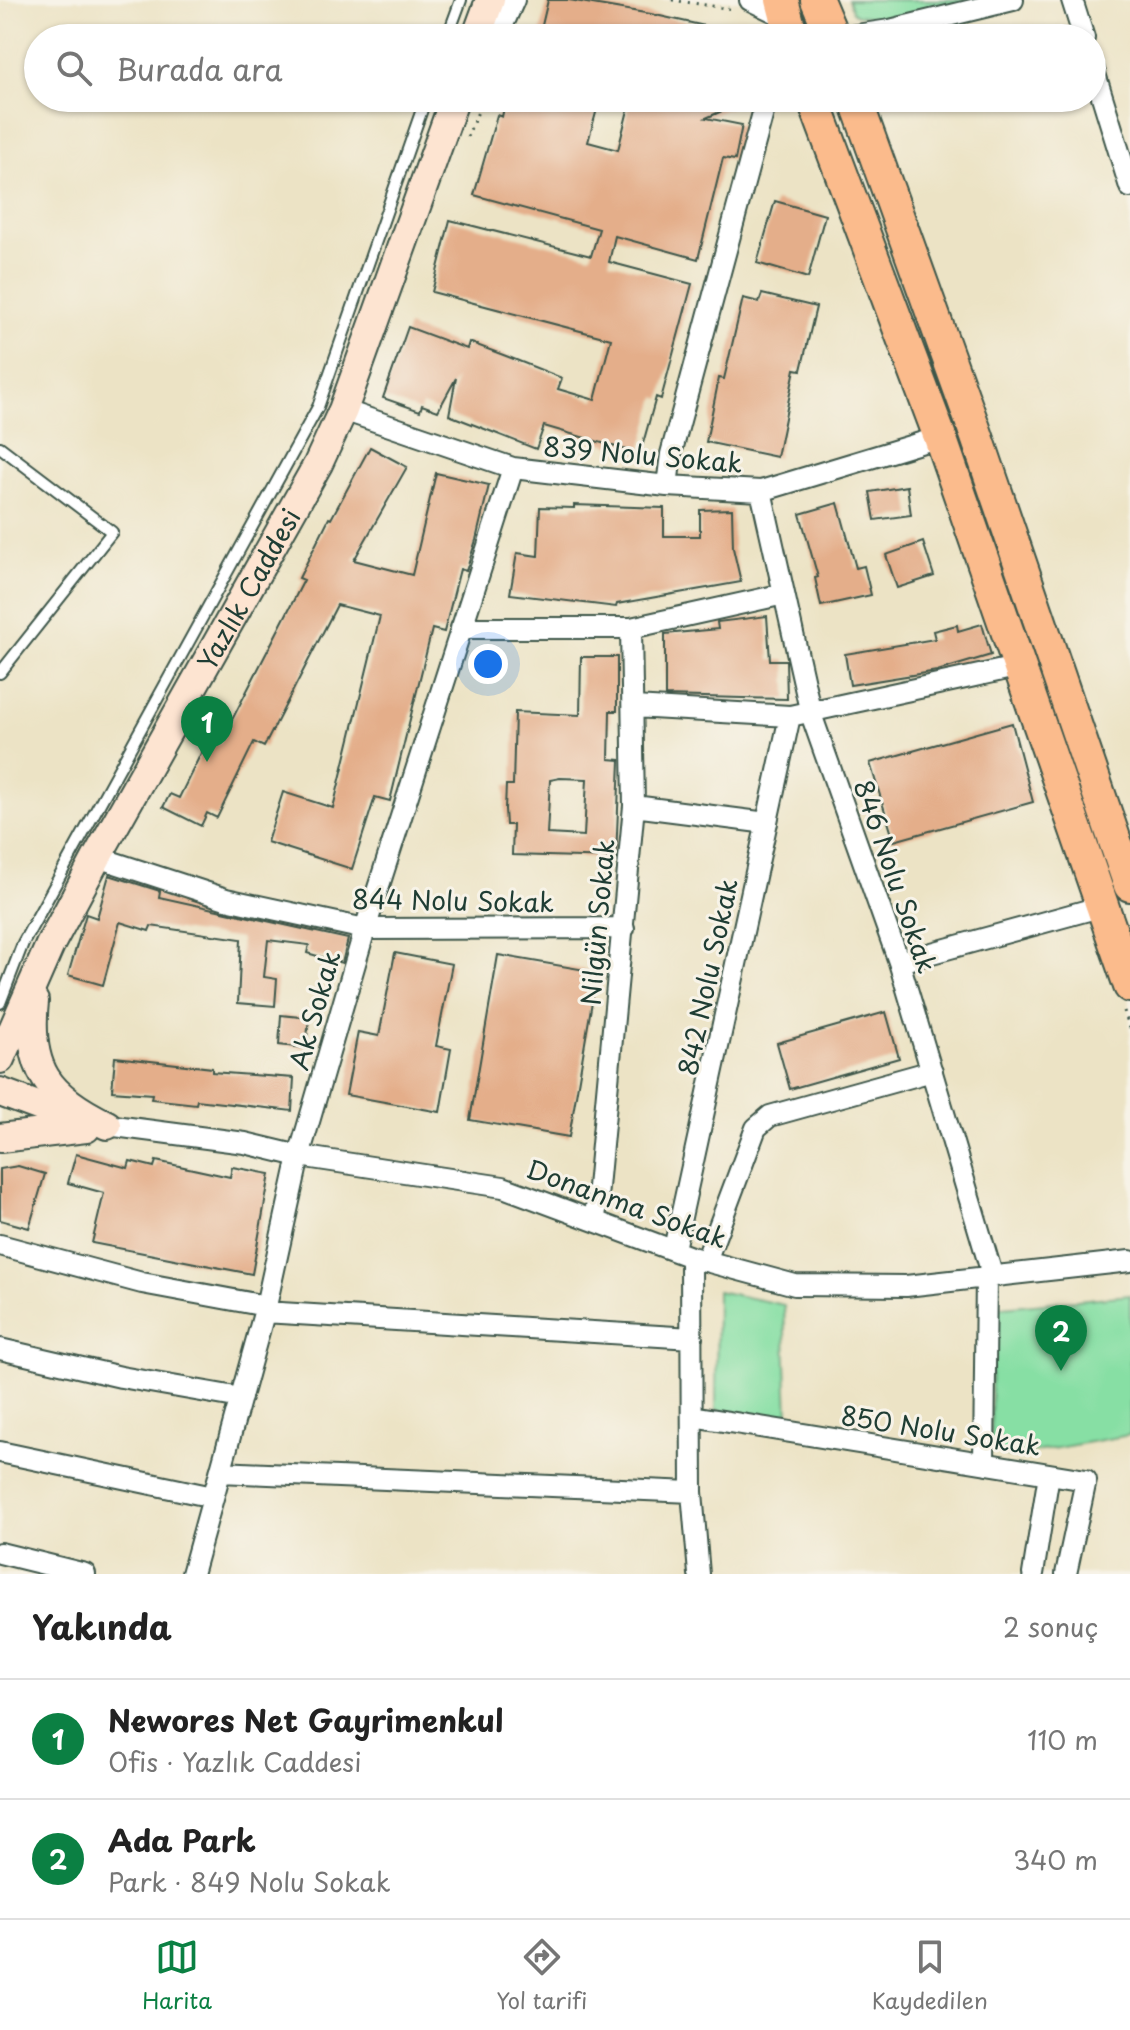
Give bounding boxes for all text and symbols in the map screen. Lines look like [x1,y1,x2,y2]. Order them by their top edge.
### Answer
search box [24,24,1106,112]
icon: search [52,46,96,90]
text: Burada ara [116,46,282,91]
street label: 839 Nolu Sokak [542,426,744,482]
street label: Yazlık Caddesi [187,501,309,677]
your location [468,644,508,684]
pin: 1 [181,696,233,762]
street label: 846 Nolu Sokak [845,774,947,978]
street label: Nilgün Sokak [570,837,624,1007]
street label: 842 Nolu Sokak [667,875,747,1079]
street label: 844 Nolu Sokak [352,879,555,921]
street label: Ak Sokak [278,946,350,1074]
street label: Donanma Sokak [521,1149,733,1257]
pin: 2 [1035,1305,1087,1371]
street label: 850 Nolu Sokak [838,1395,1044,1465]
text: Yakında [32,1600,172,1652]
text: 2 sonuç [1003,1607,1098,1646]
text: Newores Net Gayrimenkul [108,1697,503,1742]
text: 1 [52,1720,64,1759]
text: 110 m [1027,1720,1098,1759]
text: Ofis · Yazlık Caddesi [108,1742,361,1781]
text: Ada Park [108,1817,256,1862]
text: 2 [49,1840,67,1879]
text: 340 m [1013,1840,1098,1879]
text: Park · 849 Nolu Sokak [108,1862,391,1901]
tab: Harita [142,1935,212,2016]
tab: Yol tarifi [496,1935,587,2016]
tab: Kaydedilen [872,1935,988,2016]

